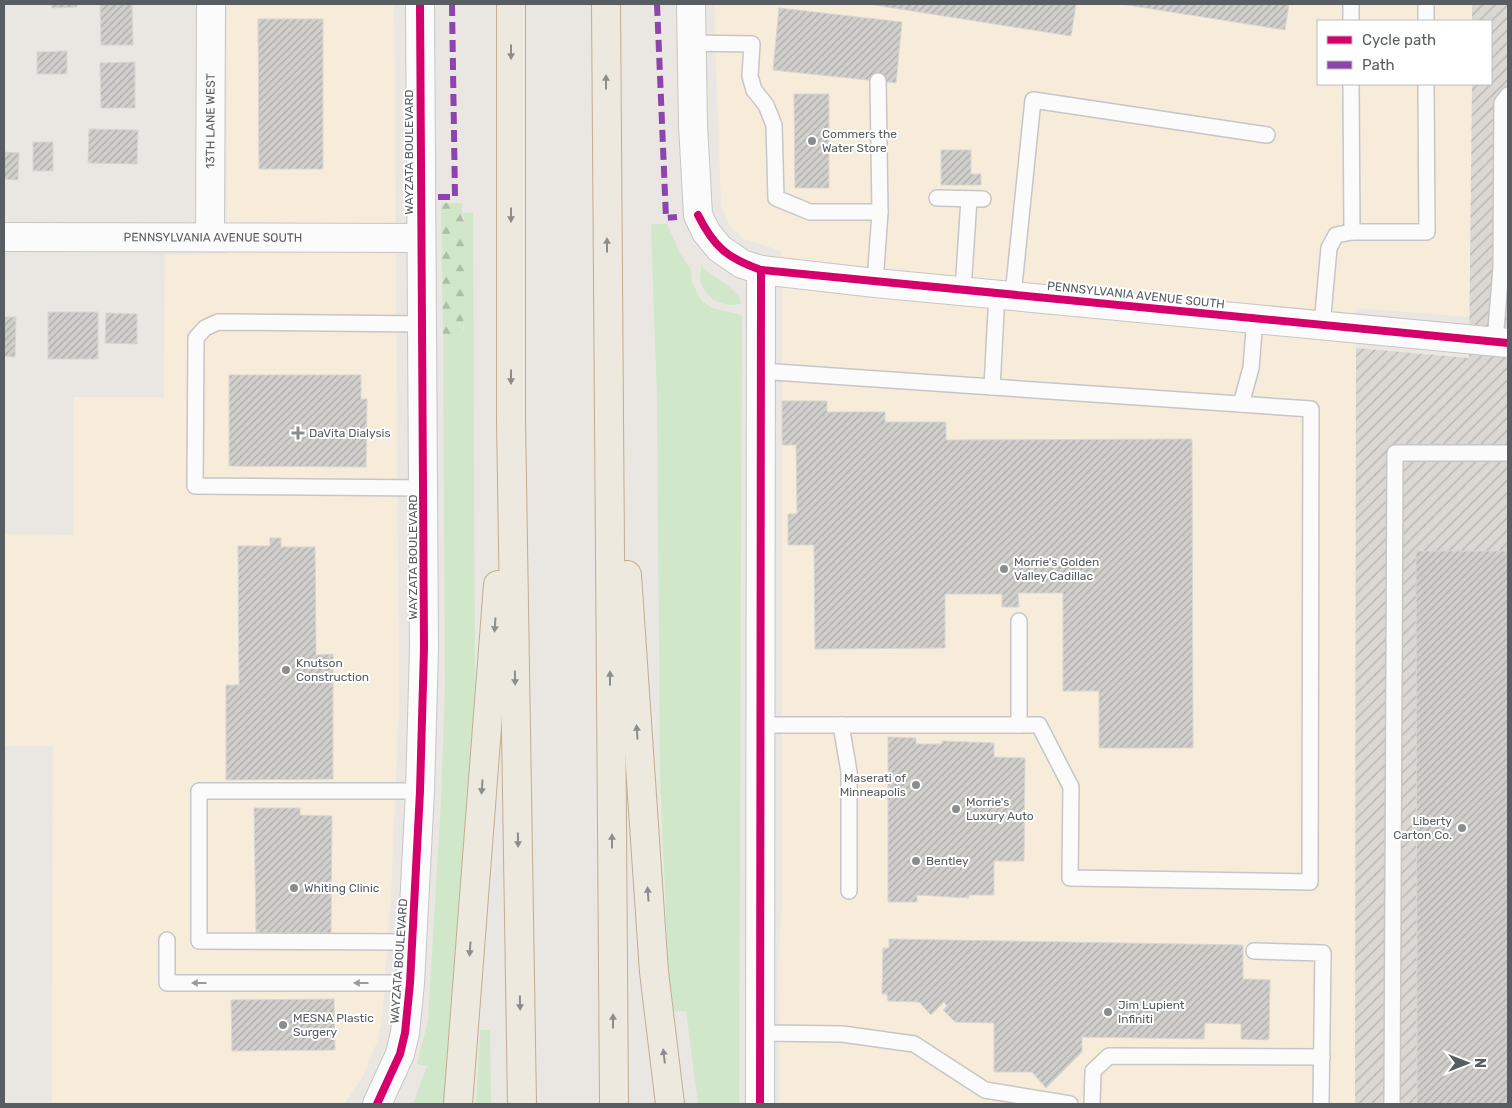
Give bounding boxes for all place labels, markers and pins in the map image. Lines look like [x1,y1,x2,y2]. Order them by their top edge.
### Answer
place label: Commers the Water Store [822,127,897,155]
marker: Commers the Water Store [806,135,818,147]
marker: DaVita Dialysis [291,426,305,440]
place label: DaVita Dialysis [309,426,391,440]
place label: Morrie's Golden Valley Cadillac [1014,555,1099,583]
marker: Morrie's Golden Valley Cadillac [998,563,1010,575]
place label: Knutson Construction [296,656,369,684]
marker: Knutson Construction [280,664,292,676]
place label: Maserati of Minneapolis [840,771,906,799]
marker: Maserati of Minneapolis [910,779,922,791]
place label: Morrie's Luxury Auto [966,795,1034,823]
marker: Morrie's Luxury Auto [950,803,962,815]
place label: Liberty Carton Co. [1393,814,1452,842]
marker: Liberty Carton Co. [1456,822,1468,834]
place label: Bentley [926,854,969,868]
marker: Bentley [910,855,922,867]
place label: Whiting Clinic [304,881,380,895]
marker: Whiting Clinic [288,882,300,894]
place label: Jim Lupient Infiniti [1118,998,1185,1026]
marker: Jim Lupient Infiniti [1102,1006,1114,1018]
place label: MESNA Plastic Surgery [293,1011,374,1039]
marker: MESNA Plastic Surgery [277,1019,289,1031]

